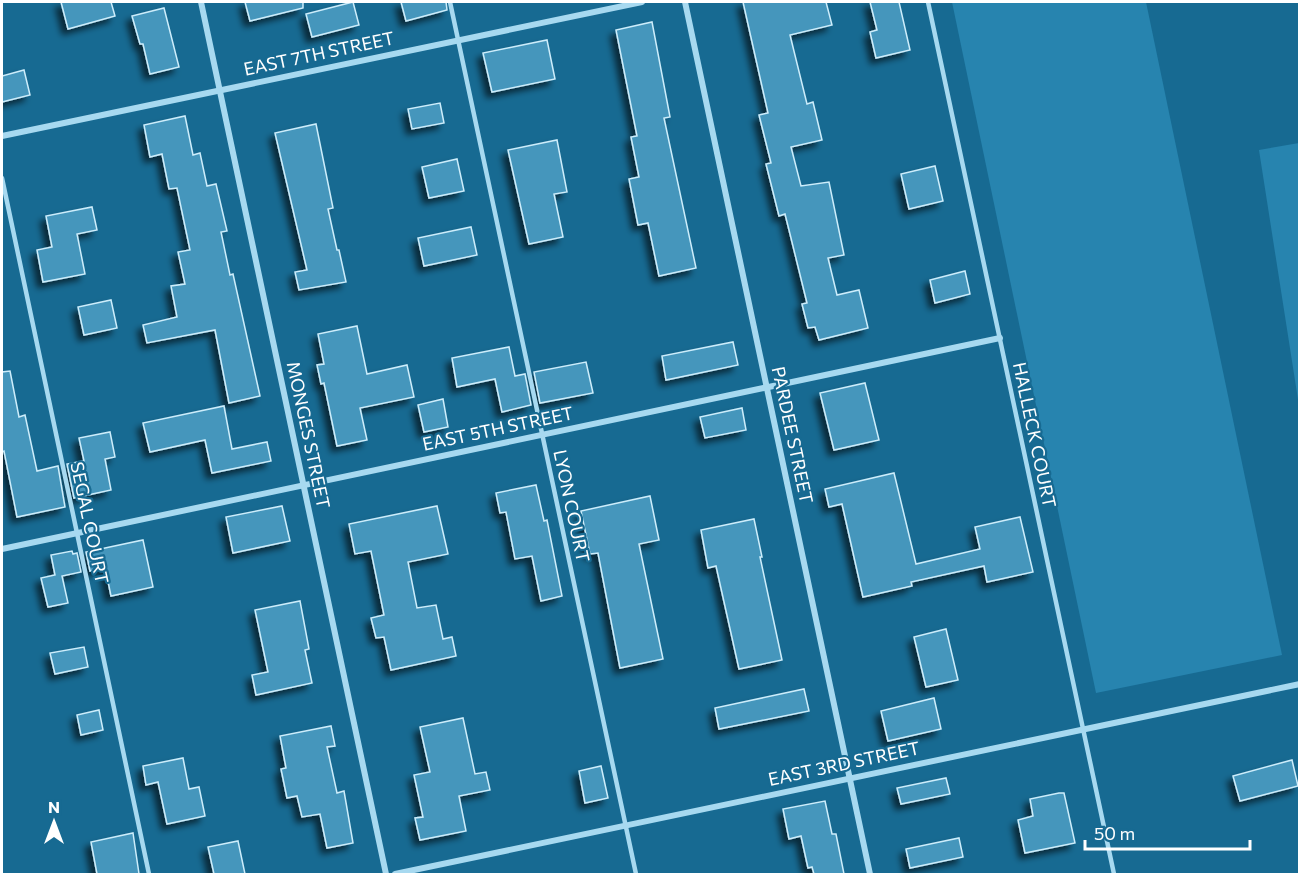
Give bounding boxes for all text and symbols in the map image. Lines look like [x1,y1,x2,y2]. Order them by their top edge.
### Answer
street label: EAST 7TH STREET [242,26,396,80]
street label: MONGES STREET [283,359,335,510]
street label: HALLECK COURT [1009,360,1061,510]
street label: PARDEE STREET [768,364,818,505]
street label: EAST 5TH STREET [420,401,575,455]
street label: LYON COURT [549,447,595,564]
street label: SEGAL COURT [66,460,114,586]
street label: EAST 3RD STREET [766,736,922,790]
north arrow [24,792,84,852]
text: N [48,797,60,816]
scale bar [1085,813,1250,851]
text: 50 m [1094,822,1135,844]

